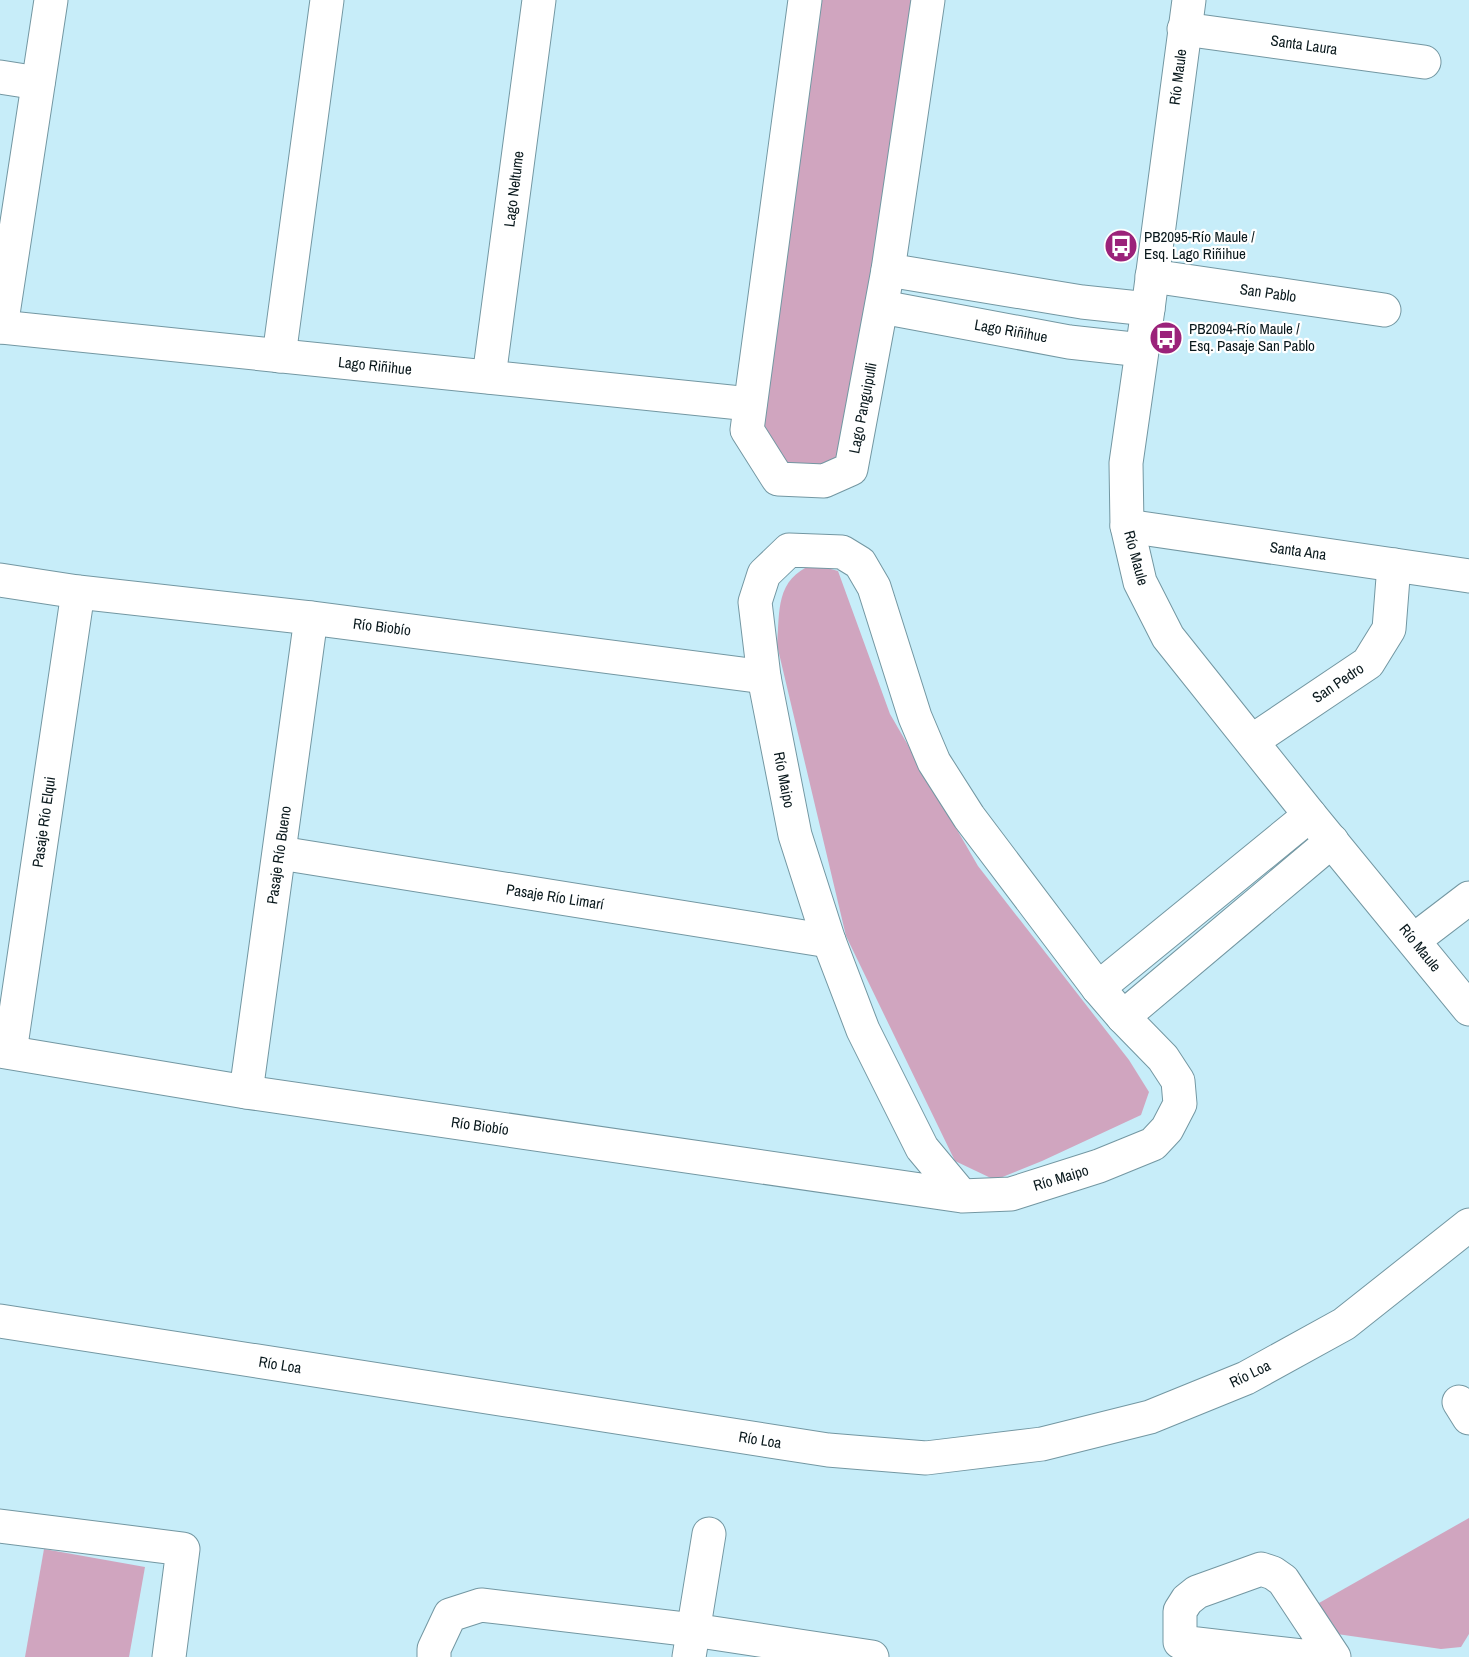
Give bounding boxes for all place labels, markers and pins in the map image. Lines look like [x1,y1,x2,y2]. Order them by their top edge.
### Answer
place label: PB2095-Río Maule / Esq. Lago Riñihue [1144,226,1255,264]
bus stop icon: PB2095-Río Maule / Esq. Lago Riñihue [1103,228,1139,264]
place label: PB2094-Río Maule / Esq. Pasaje San Pablo [1189,318,1315,356]
bus stop icon: PB2094-Río Maule / Esq. Pasaje San Pablo [1148,320,1184,356]

